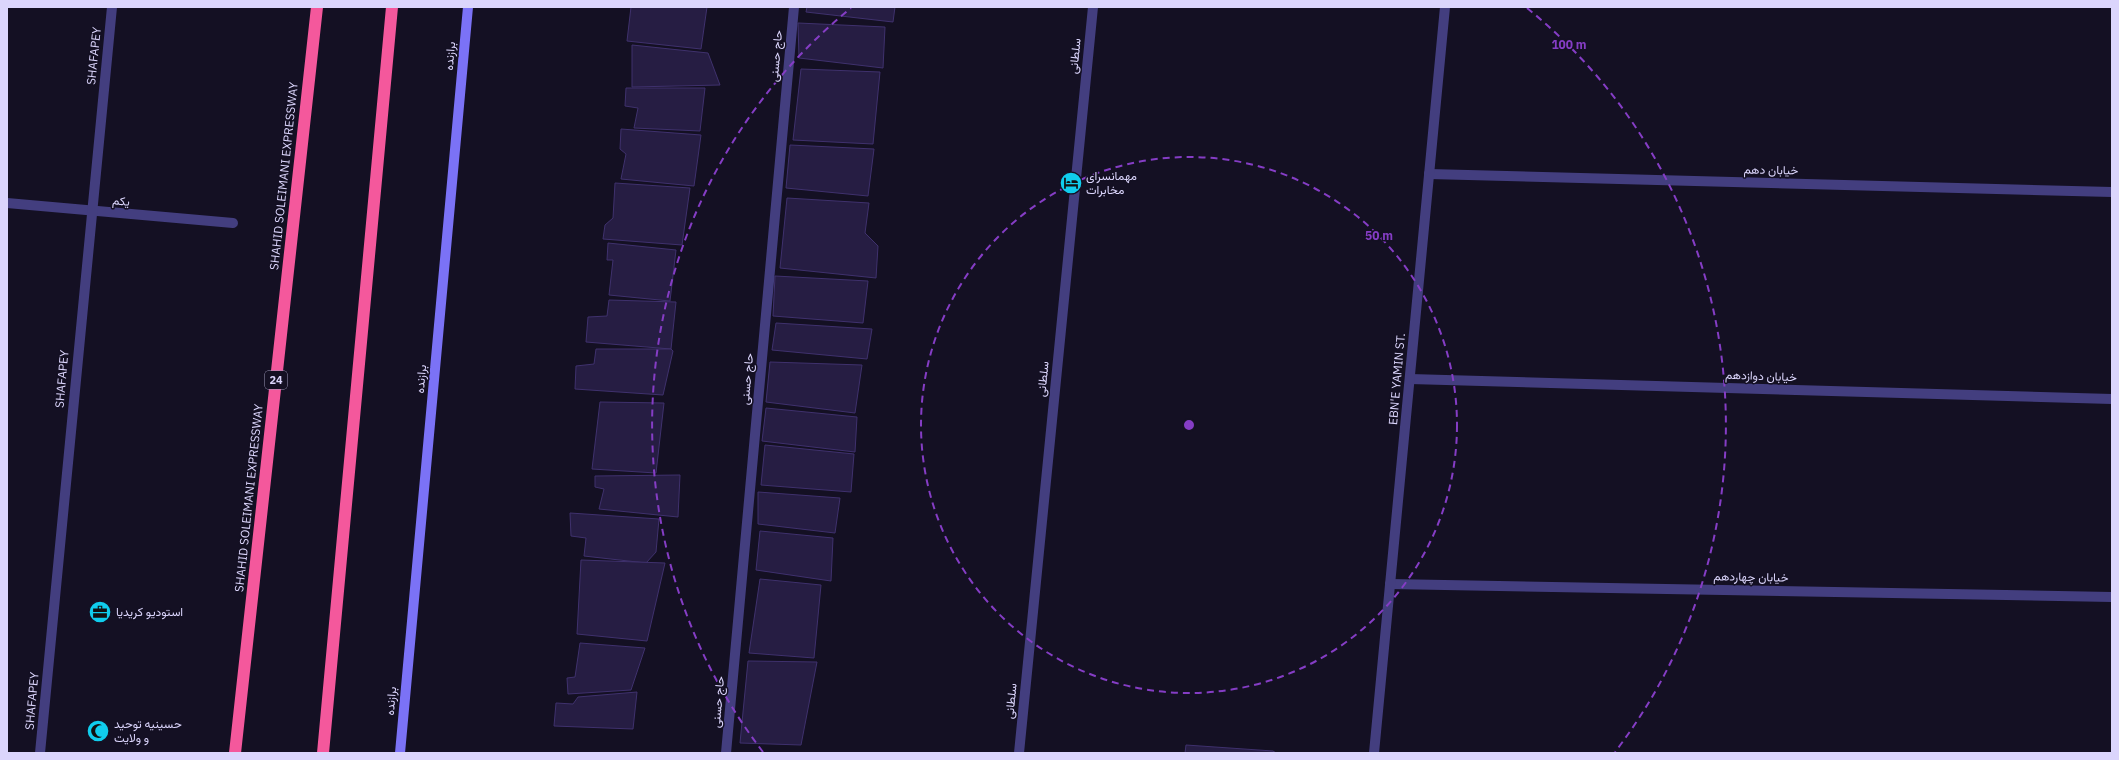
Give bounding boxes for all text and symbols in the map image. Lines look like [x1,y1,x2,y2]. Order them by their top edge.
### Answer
street label: SHAFAPEY [83,26,104,86]
street label: حاج حسنی [766,29,787,83]
street label: سلطانی [1065,37,1085,75]
text: 100 m [1551,37,1587,52]
street label: برازنده [441,41,459,71]
street label: SHAHID SOLEIMANI EXPRESSWAY [266,81,301,271]
street label: خیابان دهم [1743,162,1799,178]
place label: مهمانسرای مخابرات [1086,168,1137,198]
hotel icon: مهمانسرای مخابرات [1058,170,1084,196]
street label: یکم [112,192,131,210]
text: 50 m [1365,228,1393,243]
street label: EBN'E YAMIN ST. [1385,332,1408,425]
street label: SHAFAPEY [51,349,72,409]
street label: حاج حسنی [737,352,758,406]
street label: سلطانی [1033,360,1053,398]
street label: برازنده [412,364,430,394]
street label: خیابان دوازدهم [1725,367,1797,385]
road number: 24 [265,371,287,389]
street label: SHAHID SOLEIMANI EXPRESSWAY [231,403,266,593]
centre of rings [1182,418,1196,432]
street label: خیابان چهاردهم [1713,568,1789,586]
office icon: استودیو کریدیا [87,599,113,625]
place label: استودیو کریدیا [116,604,183,620]
street label: SHAFAPEY [21,671,42,731]
street label: حاج حسنی [708,675,729,729]
street label: سلطانی [1001,682,1021,720]
street label: برازنده [382,686,400,716]
place label: حسینیه توحید و ولایت [114,716,182,746]
mosque icon: حسینیه توحید و ولایت [85,718,111,744]

